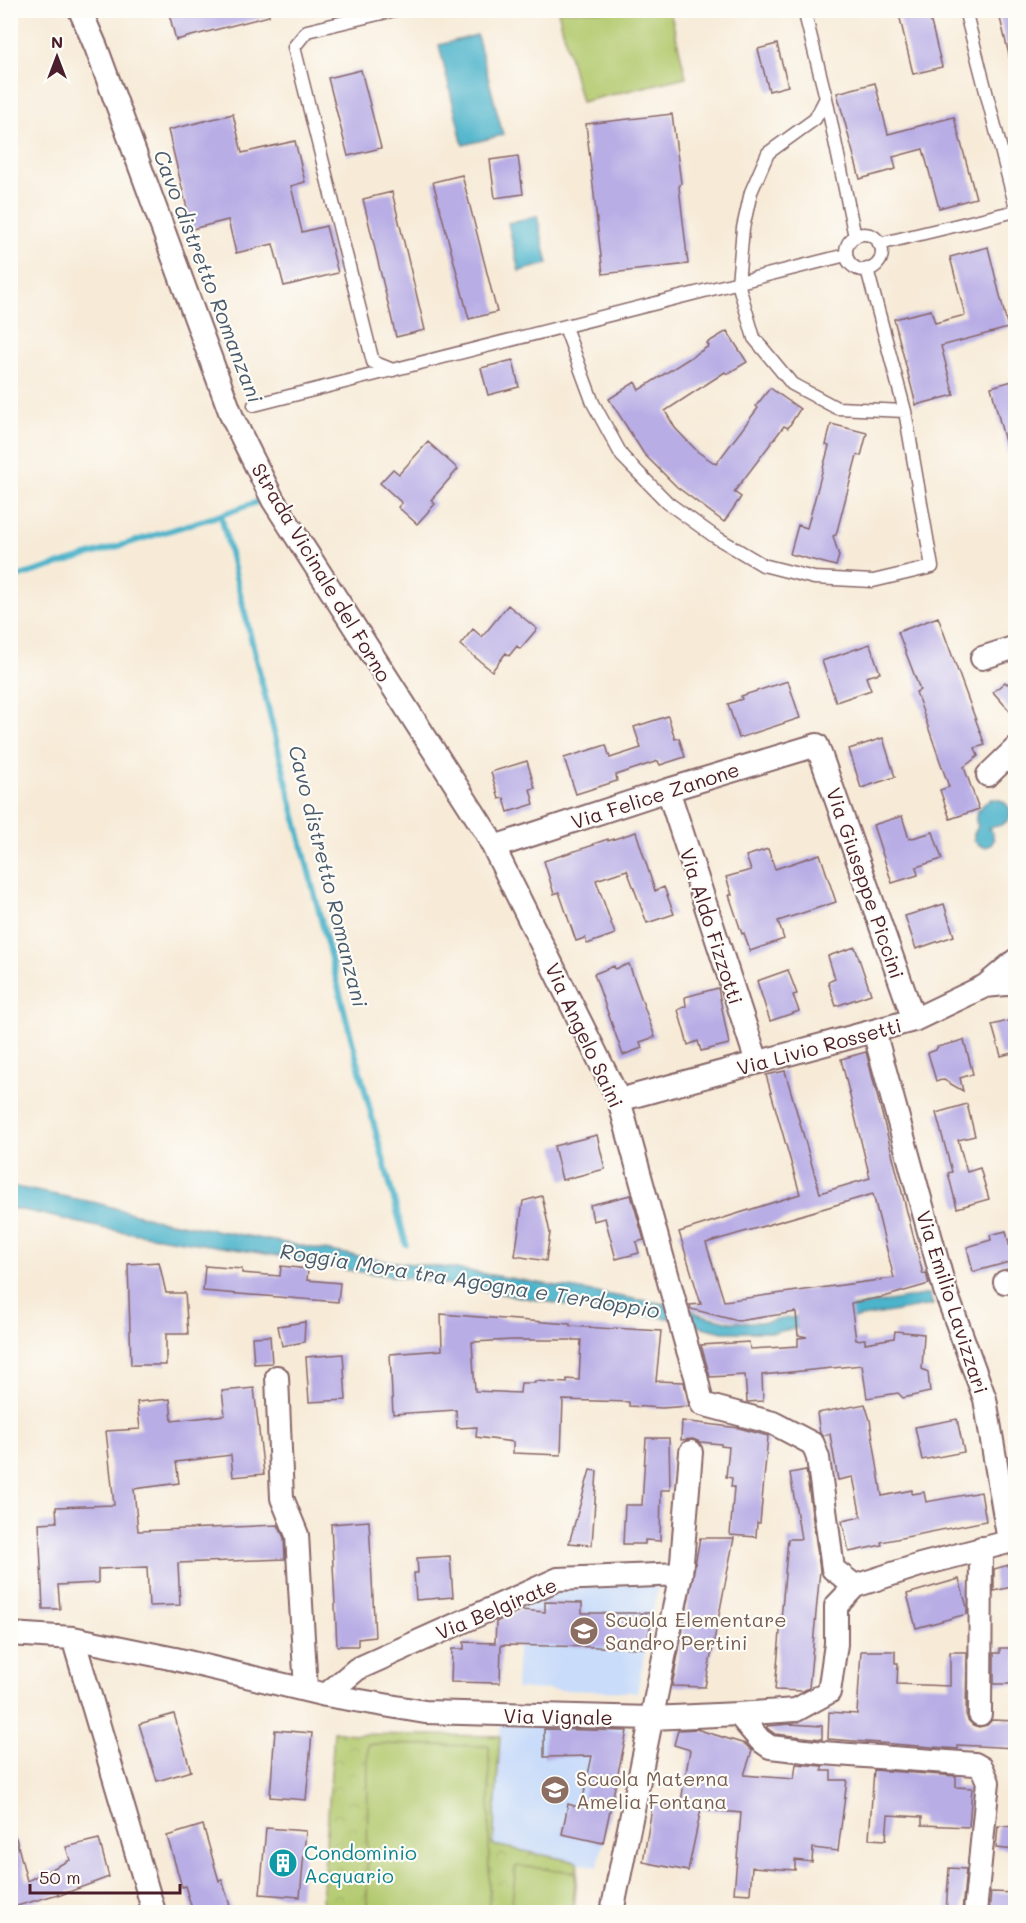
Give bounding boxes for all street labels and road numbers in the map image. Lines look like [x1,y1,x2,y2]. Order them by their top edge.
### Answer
street label: Strada Vicinale del Forno [246,458,398,686]
street label: Via Felice Zanone [568,756,742,834]
street label: Via Giuseppe Piccini [821,784,911,982]
street label: Via Aldo Fizzotti [674,845,750,1007]
street label: Via Angelo Saini [540,958,630,1112]
street label: Via Livio Rossetti [734,1011,904,1081]
street label: Via Emilio Lavizzari [911,1207,995,1397]
street label: Via Belgirate [432,1571,560,1645]
street label: Via Vignale [503,1702,613,1730]

